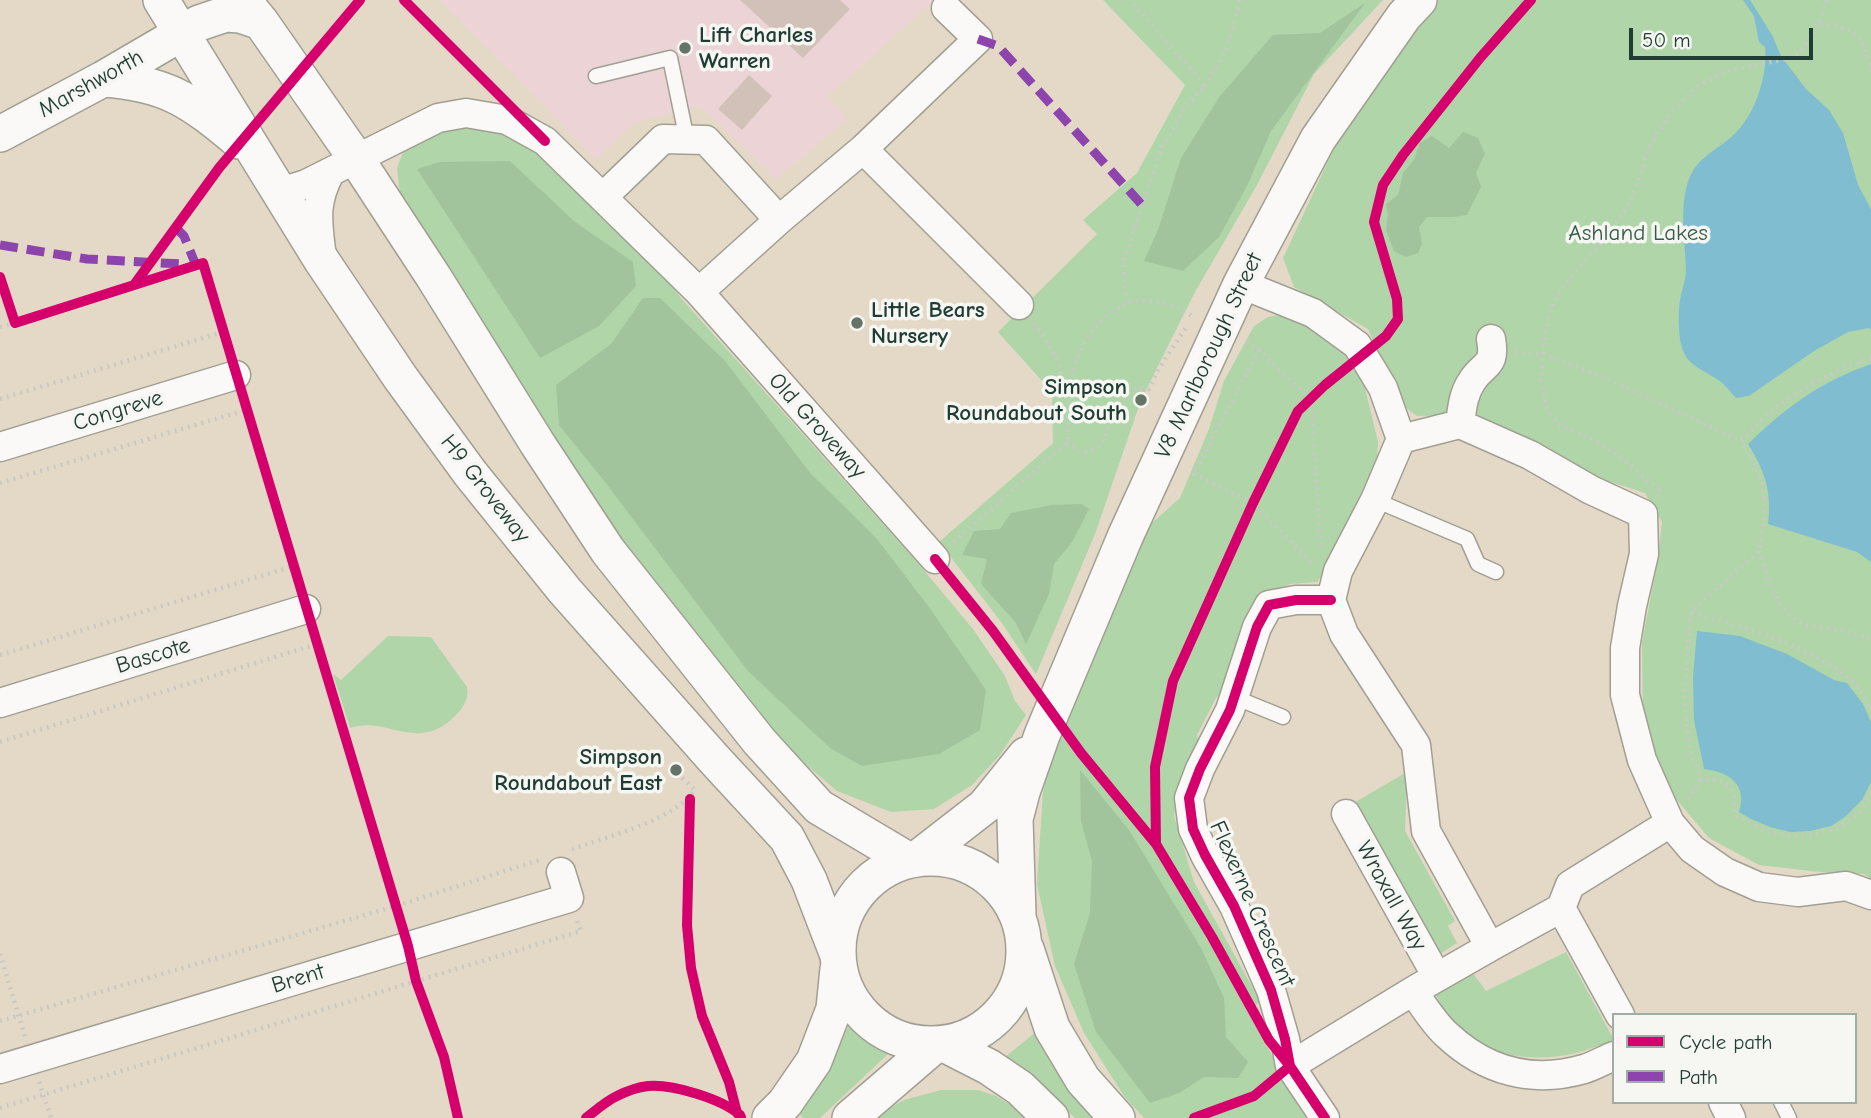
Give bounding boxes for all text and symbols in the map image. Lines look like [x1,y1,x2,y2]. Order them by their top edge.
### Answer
scale bar [1633,14,1817,58]
place label: Lift Charles Warren [699,21,813,75]
text: 50 m [1642,28,1691,52]
marker: Lift Charles Warren [677,40,693,56]
street label: Marshworth [34,44,148,124]
park label: Ashland Lakes [1568,219,1708,247]
street label: V8 Marlborough Street [1149,249,1269,463]
place label: Little Bears Nursery [871,296,984,350]
marker: Little Bears Nursery [849,315,865,331]
street label: Old Groveway [762,367,872,485]
place label: Simpson Roundabout South [946,373,1127,427]
street label: Congreve [70,384,166,438]
marker: Simpson Roundabout South [1133,392,1149,408]
street label: H9 Groveway [434,429,536,549]
street label: Bascote [113,632,193,680]
place label: Simpson Roundabout East [494,743,662,797]
marker: Simpson Roundabout East [668,762,684,778]
street label: Flexerne Crescent [1203,817,1301,991]
street label: Wraxall Way [1350,836,1432,956]
street label: Brent [268,958,328,1000]
legend [1612,1013,1857,1104]
text: Cycle path [1679,1030,1772,1054]
text: Path [1679,1065,1718,1089]

